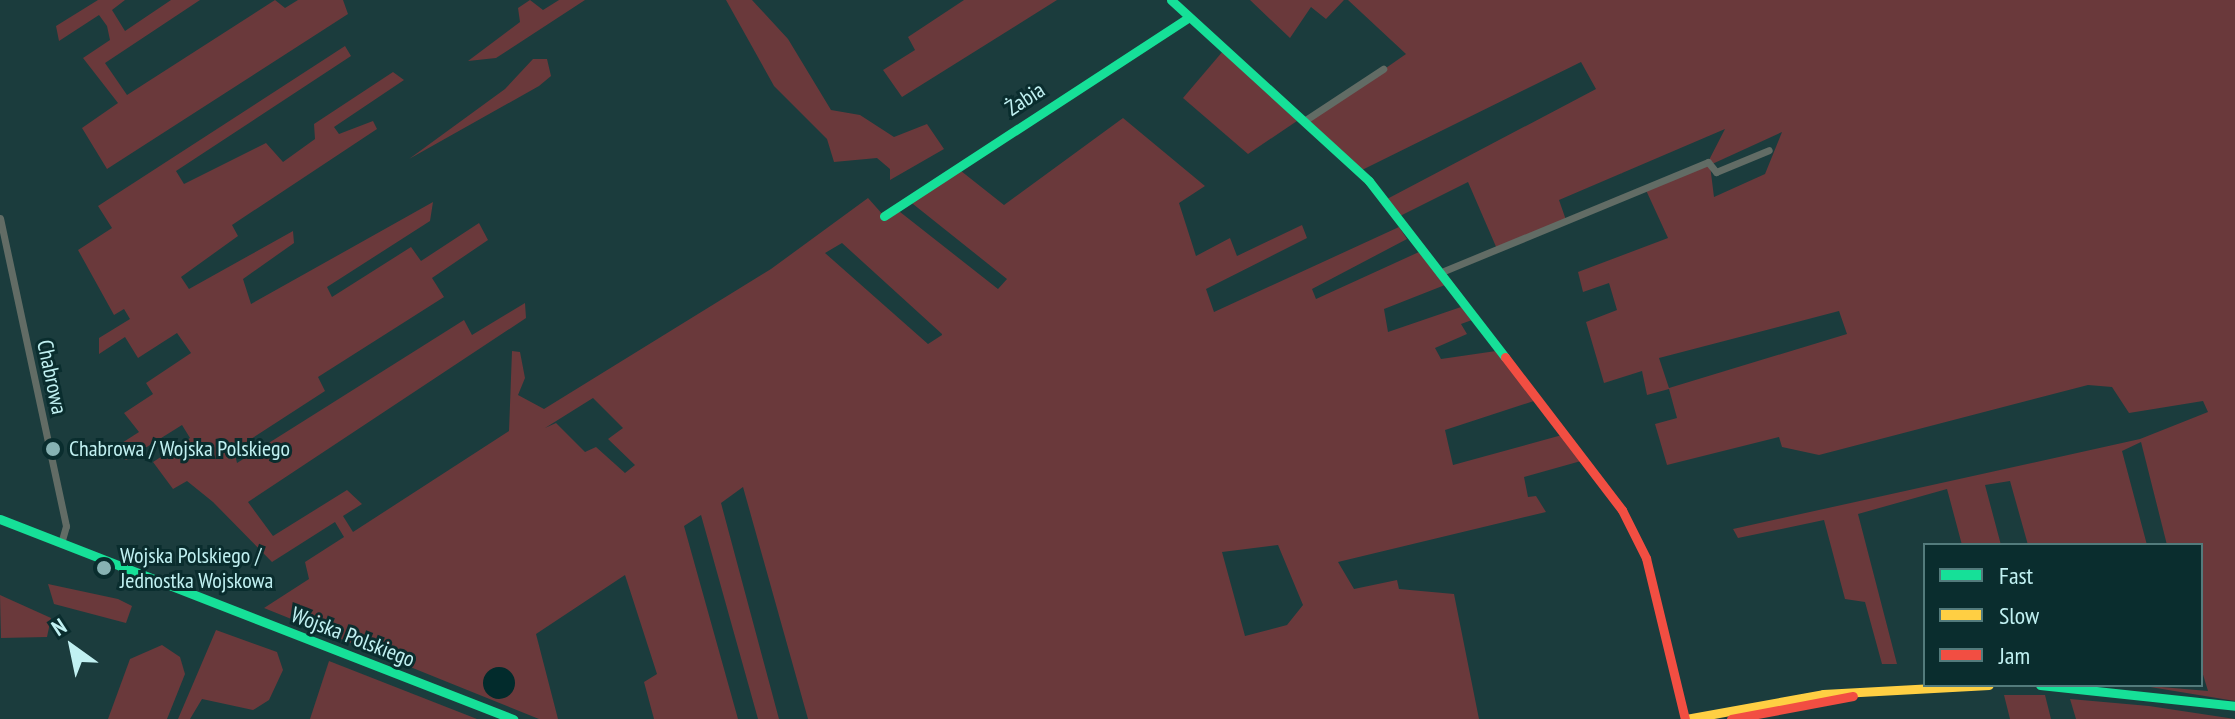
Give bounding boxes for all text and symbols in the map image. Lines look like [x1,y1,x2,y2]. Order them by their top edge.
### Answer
street label: Żabia [1001,77,1049,121]
street label: Chabrowa [31,337,73,417]
place label: Chabrowa / Wojska Polskiego [69,436,290,462]
marker: Chabrowa / Wojska Polskiego [44,440,62,458]
place label: Wojska Polskiego / Jednostka Wojskowa [120,542,274,594]
legend [1923,543,2203,687]
marker: Wojska Polskiego / Jednostka Wojskowa [95,559,113,577]
text: Fast [1999,560,2033,591]
text: Slow [1999,600,2039,631]
street label: Wojska Polskiego [287,601,419,673]
north arrow [32,607,112,687]
text: N [46,612,72,642]
text: Jam [1999,640,2030,671]

